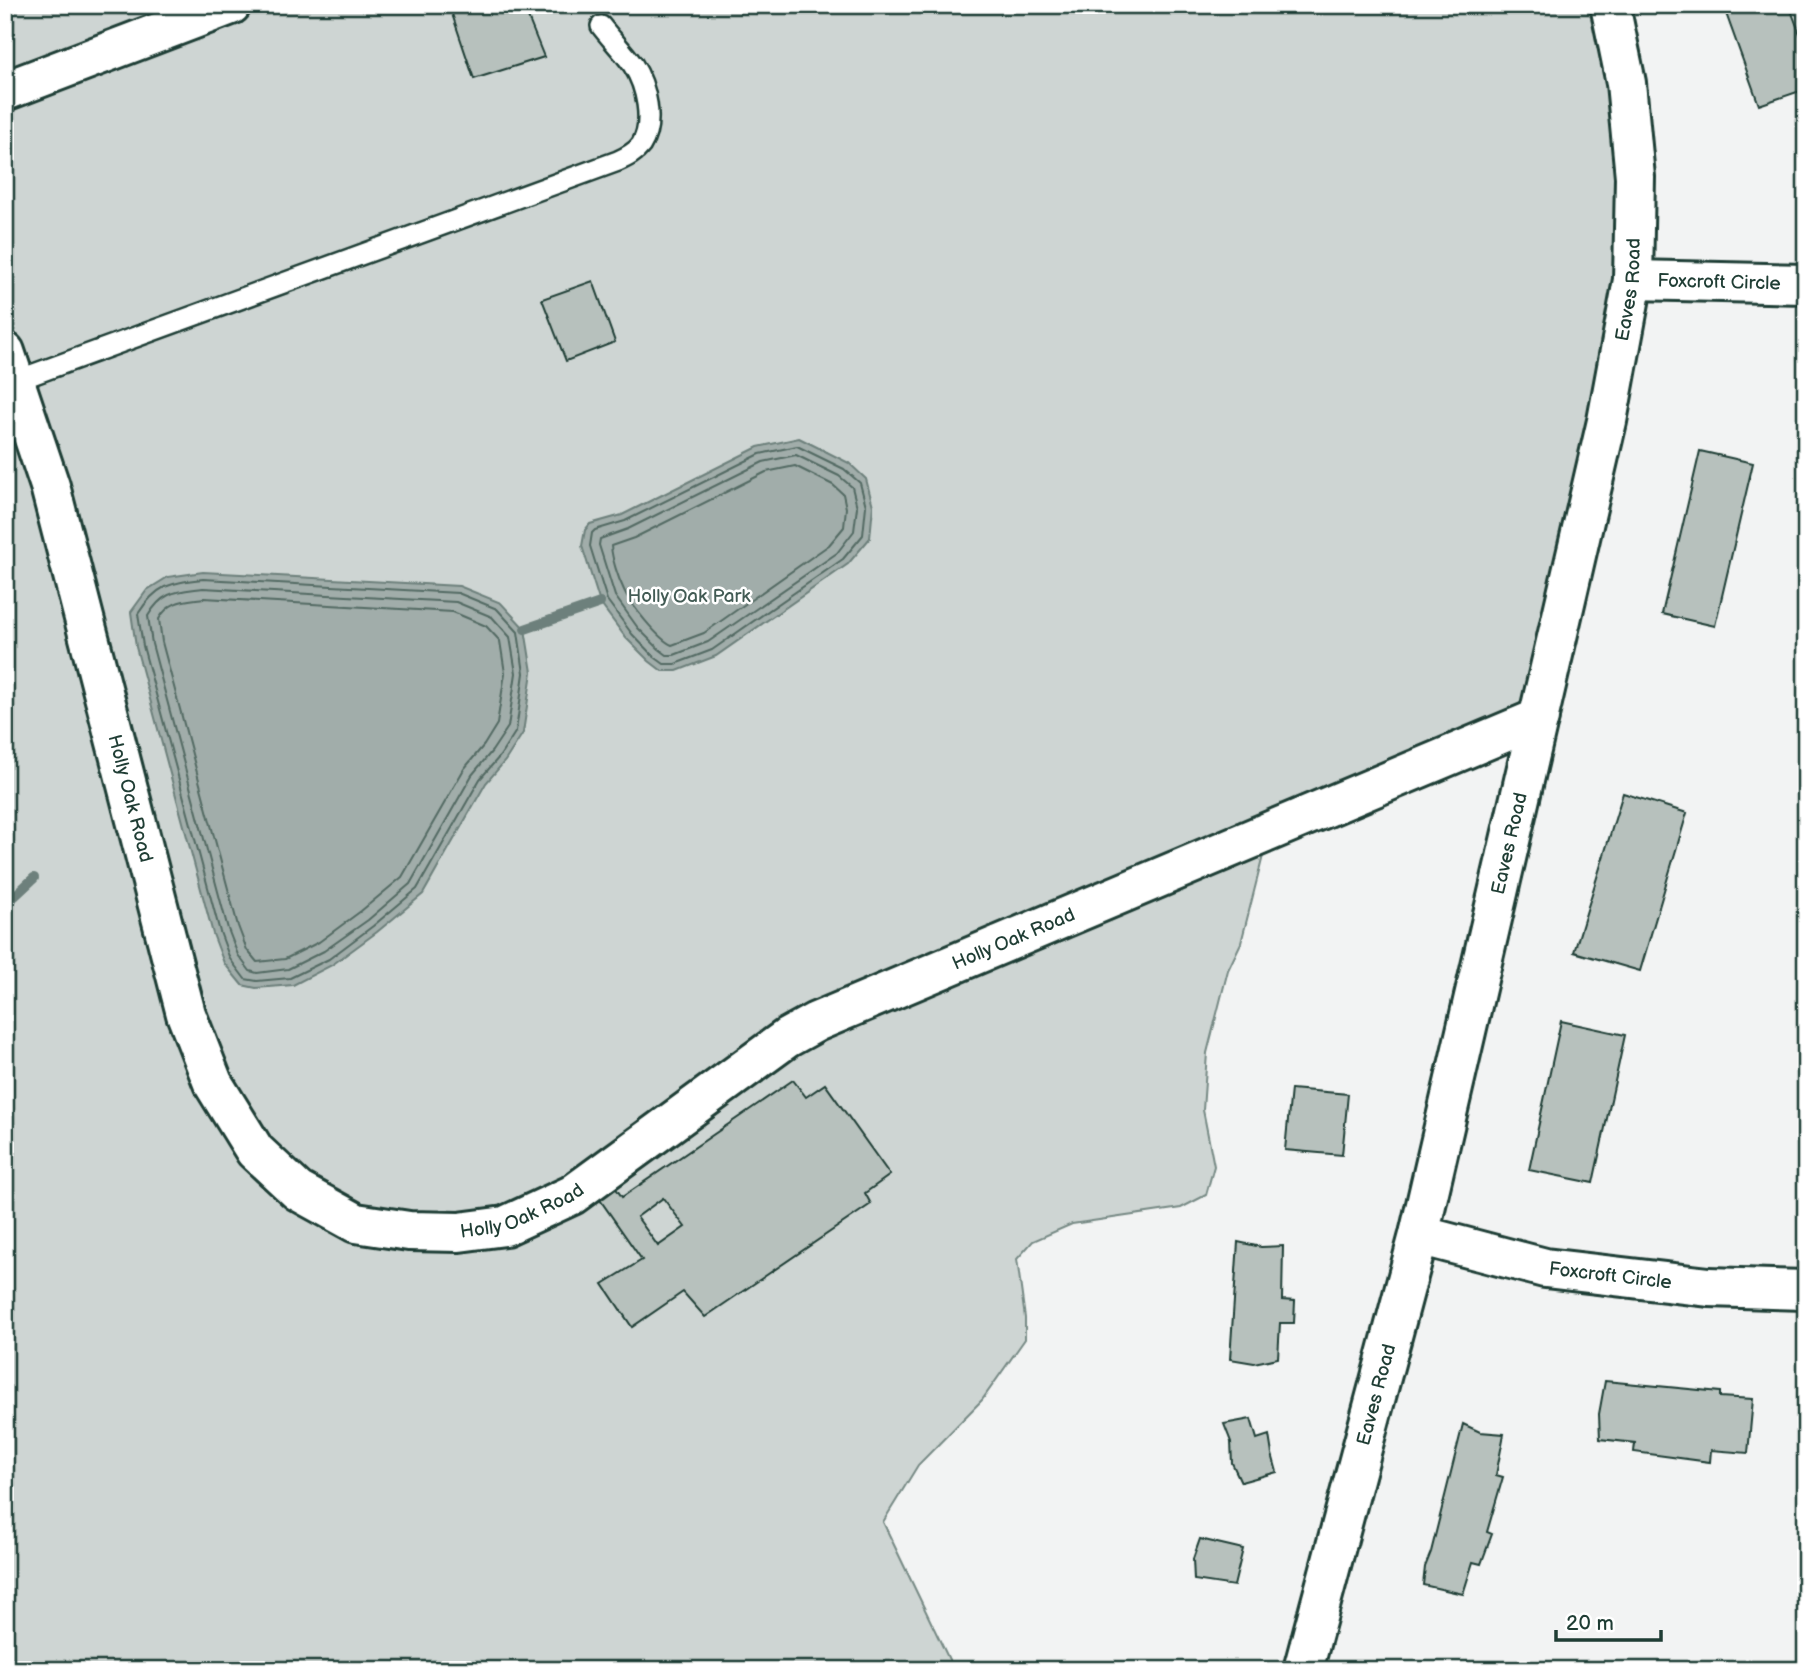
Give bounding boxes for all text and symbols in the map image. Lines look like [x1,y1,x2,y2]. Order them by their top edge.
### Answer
street label: Eaves Road [1610,238,1645,343]
street label: Foxcroft Circle [1657,269,1781,295]
park label: Holly Oak Park [627,585,751,608]
street label: Holly Oak Road [103,732,158,865]
street label: Eaves Road [1487,790,1532,897]
street label: Holly Oak Road [949,903,1078,975]
street label: Holly Oak Road [459,1179,589,1243]
street label: Foxcroft Circle [1548,1257,1673,1294]
street label: Eaves Road [1352,1341,1401,1448]
scale bar [1556,1598,1660,1642]
text: 20 m [1566,1611,1614,1636]

